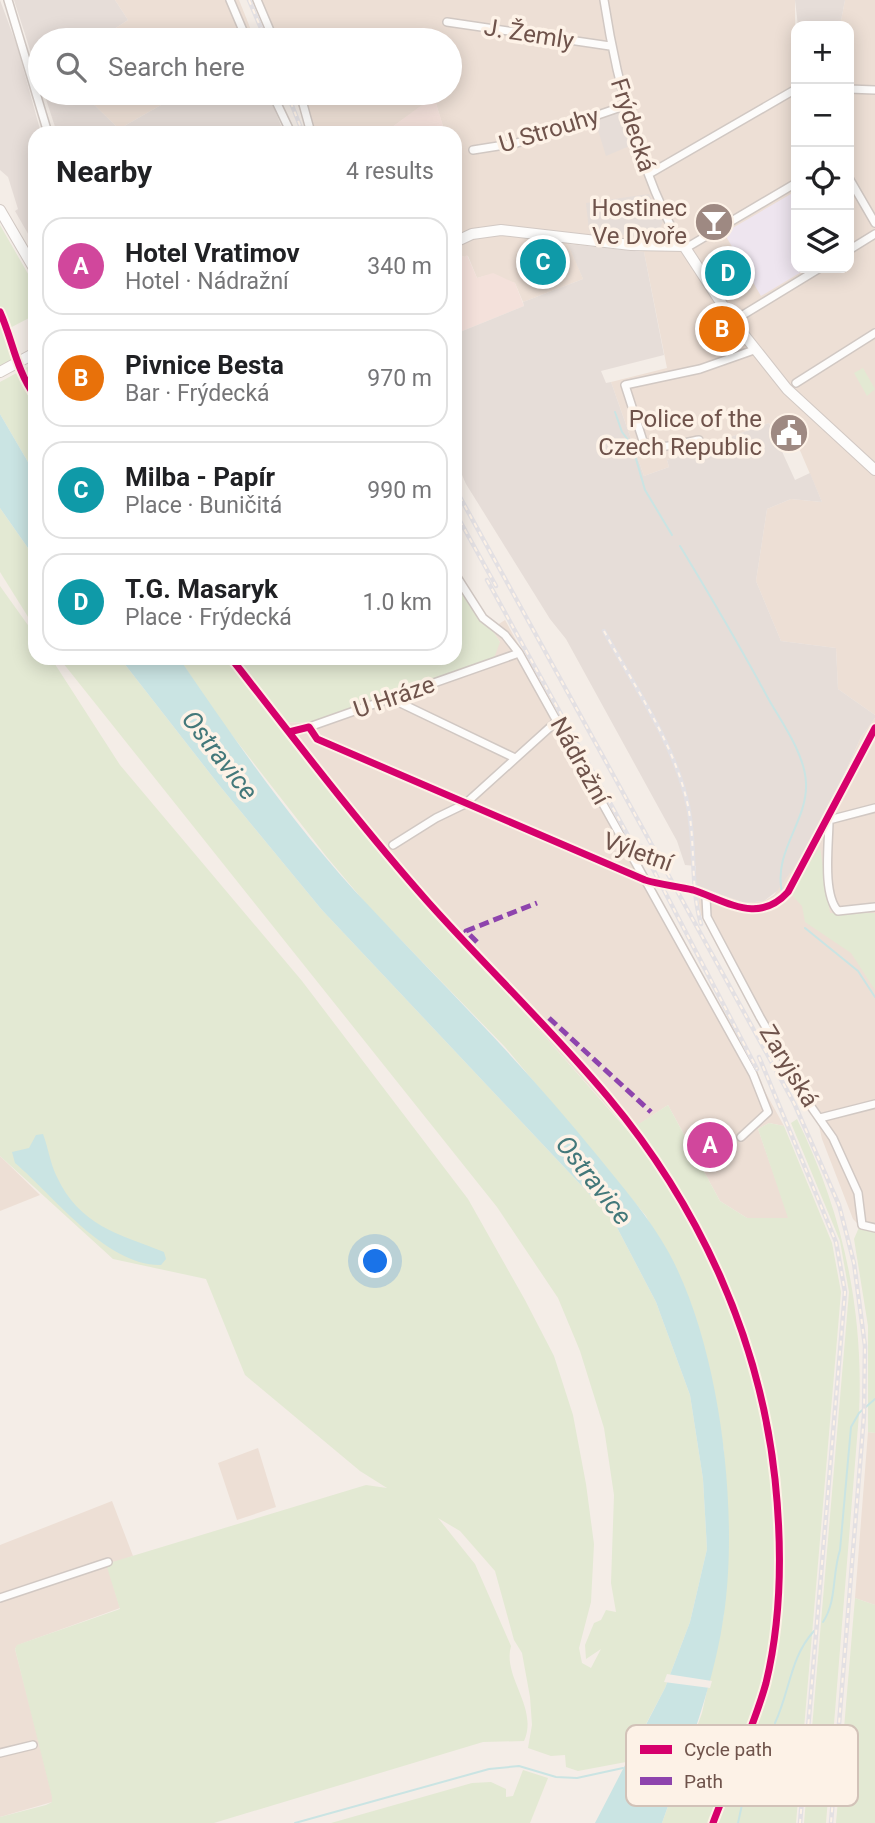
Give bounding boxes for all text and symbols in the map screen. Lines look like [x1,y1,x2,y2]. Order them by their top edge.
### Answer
street label: J. Žemly [482,13,577,55]
map controls [791,21,854,273]
button: + [791,21,854,84]
search box [28,28,462,105]
icon: search [52,48,90,86]
text: Search here [108,52,245,82]
street label: Frýdecká [605,75,661,175]
button: − [791,84,854,147]
street label: U Strouhy [496,101,603,158]
button: locate [791,147,854,210]
text: Nearby [56,154,152,189]
text: 4 results [346,158,434,185]
place label: Hostinec Ve Dvoře [592,194,687,250]
bar icon: Hostinec Ve Dvoře [693,201,735,243]
button: layers [791,210,854,273]
pin: C [520,236,566,288]
text: Hotel Vratimov [125,238,300,268]
pin: D [705,247,751,299]
text: A [73,253,89,280]
text: 340 m [367,253,432,280]
text: Hotel · Nádražní [125,268,289,295]
pin: B [699,303,745,355]
text: Pivnice Besta [125,350,284,380]
text: B [74,365,88,392]
text: 970 m [367,365,432,392]
text: Bar · Frýdecká [125,380,270,407]
place label: Police of the Czech Republic [598,405,762,461]
public building icon: Police of the Czech Republic [768,412,810,454]
text: Milba - Papír [125,462,275,492]
text: C [73,477,89,504]
text: 990 m [367,477,432,504]
text: Place · Buničitá [125,492,282,519]
text: T.G. Masaryk [125,574,278,604]
text: D [74,589,88,616]
text: 1.0 km [363,589,432,616]
text: Place · Frýdecká [125,604,292,631]
street label: U Hráze [350,670,438,724]
water label: Ostravice [176,704,264,806]
street label: Nádražní [545,712,616,810]
street label: Výletní [599,827,678,878]
street label: Zaryjská [754,1020,824,1112]
pin: A [687,1119,733,1171]
water label: Ostravice [550,1129,638,1231]
your location [358,1244,392,1278]
legend [626,1725,858,1806]
text: Cycle path [684,1738,772,1761]
text: Path [684,1770,723,1793]

